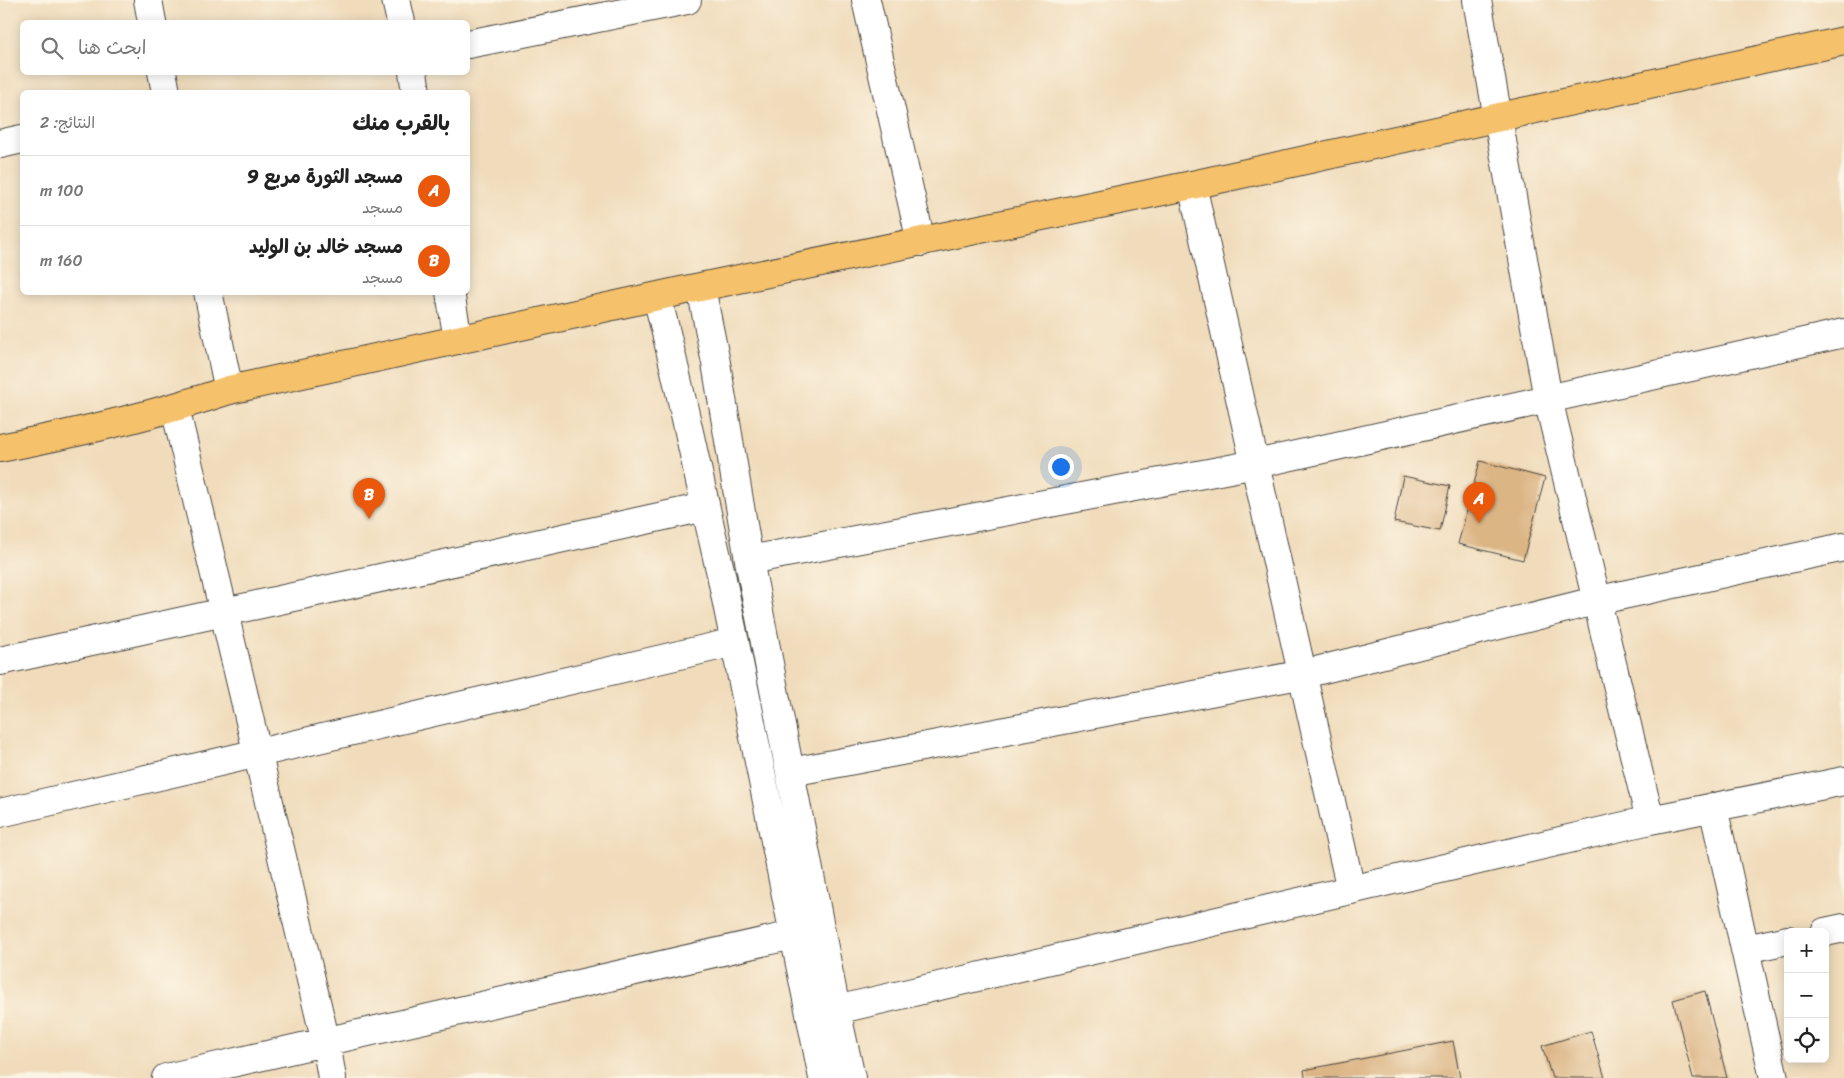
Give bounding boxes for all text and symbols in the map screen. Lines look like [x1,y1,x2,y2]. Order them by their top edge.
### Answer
search box [20,20,470,75]
text: ابحث هنا [78,31,146,64]
icon: search [38,34,66,62]
text: بالقرب منك [352,104,450,142]
text: النتائج: 2 [40,108,95,137]
text: مسجد الثورة مربع 9 [247,160,403,193]
text: 100 m [40,176,84,205]
text: A [429,176,439,205]
text: مسجد [362,193,403,222]
text: مسجد خالد بن الوليد [249,230,403,263]
text: 160 m [40,246,83,275]
text: B [429,246,439,275]
text: مسجد [362,263,403,292]
your location [1048,454,1074,480]
pin: B [353,478,385,519]
pin: A [1463,482,1495,523]
map controls [1784,928,1829,1063]
button: + [1784,928,1829,973]
button: − [1784,973,1829,1018]
button: locate [1784,1018,1829,1063]

